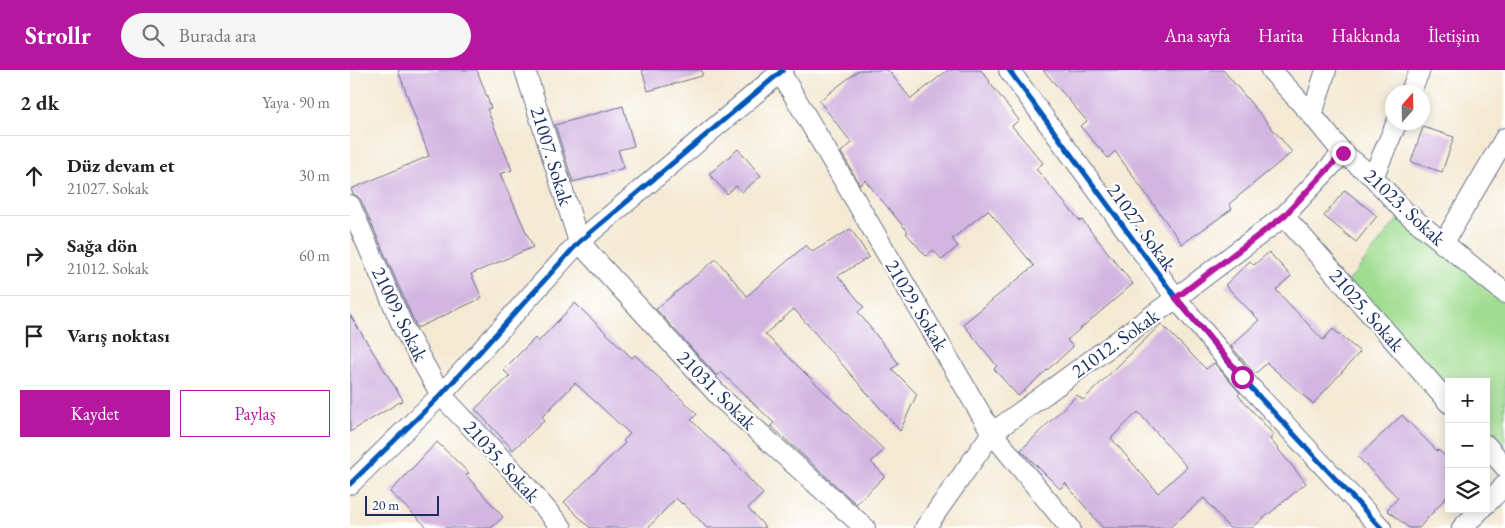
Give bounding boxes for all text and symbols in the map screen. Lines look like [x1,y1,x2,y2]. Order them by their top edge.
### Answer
search box [121,13,471,58]
text: Strollr [25,20,91,51]
icon: search [139,21,167,49]
text: Burada ara [179,23,256,48]
text: Ana sayfa [1164,24,1230,47]
text: Harita [1258,24,1303,47]
text: Hakkında [1331,24,1400,47]
text: İletişim [1428,24,1480,47]
north arrow [1385,85,1430,130]
text: 2 dk [20,89,59,116]
text: Yaya · 90 m [262,92,330,113]
street label: 21007. Sokak [525,103,580,209]
route end [1332,142,1355,165]
text: Düz devam et [67,153,175,178]
icon: ahead [20,162,48,190]
street label: 21023. Sokak [1359,163,1452,252]
text: 30 m [299,165,330,186]
text: 21027. Sokak [67,178,149,199]
street label: 21027. Sokak [1101,178,1183,276]
text: Sağa dön [67,233,138,258]
icon: right [20,242,48,270]
text: 60 m [299,245,330,266]
street label: 21029. Sokak [880,254,955,356]
text: 21012. Sokak [67,258,149,279]
street label: 21009. Sokak [366,262,434,366]
street label: 21025. Sokak [1324,263,1411,358]
street label: 21012. Sokak [1066,302,1164,384]
icon: arrive [20,322,48,350]
text: Varış noktası [67,323,170,348]
street label: 21031. Sokak [672,345,763,436]
route start [1231,366,1254,389]
map controls [1445,378,1490,513]
button: + [1445,378,1490,423]
button: Kaydet [20,390,170,437]
button: Paylaş [180,390,330,437]
street label: 21035. Sokak [458,414,546,508]
button: − [1445,423,1490,468]
button: layers [1445,468,1490,513]
scale bar [365,493,439,516]
text: 20 m [372,496,399,514]

